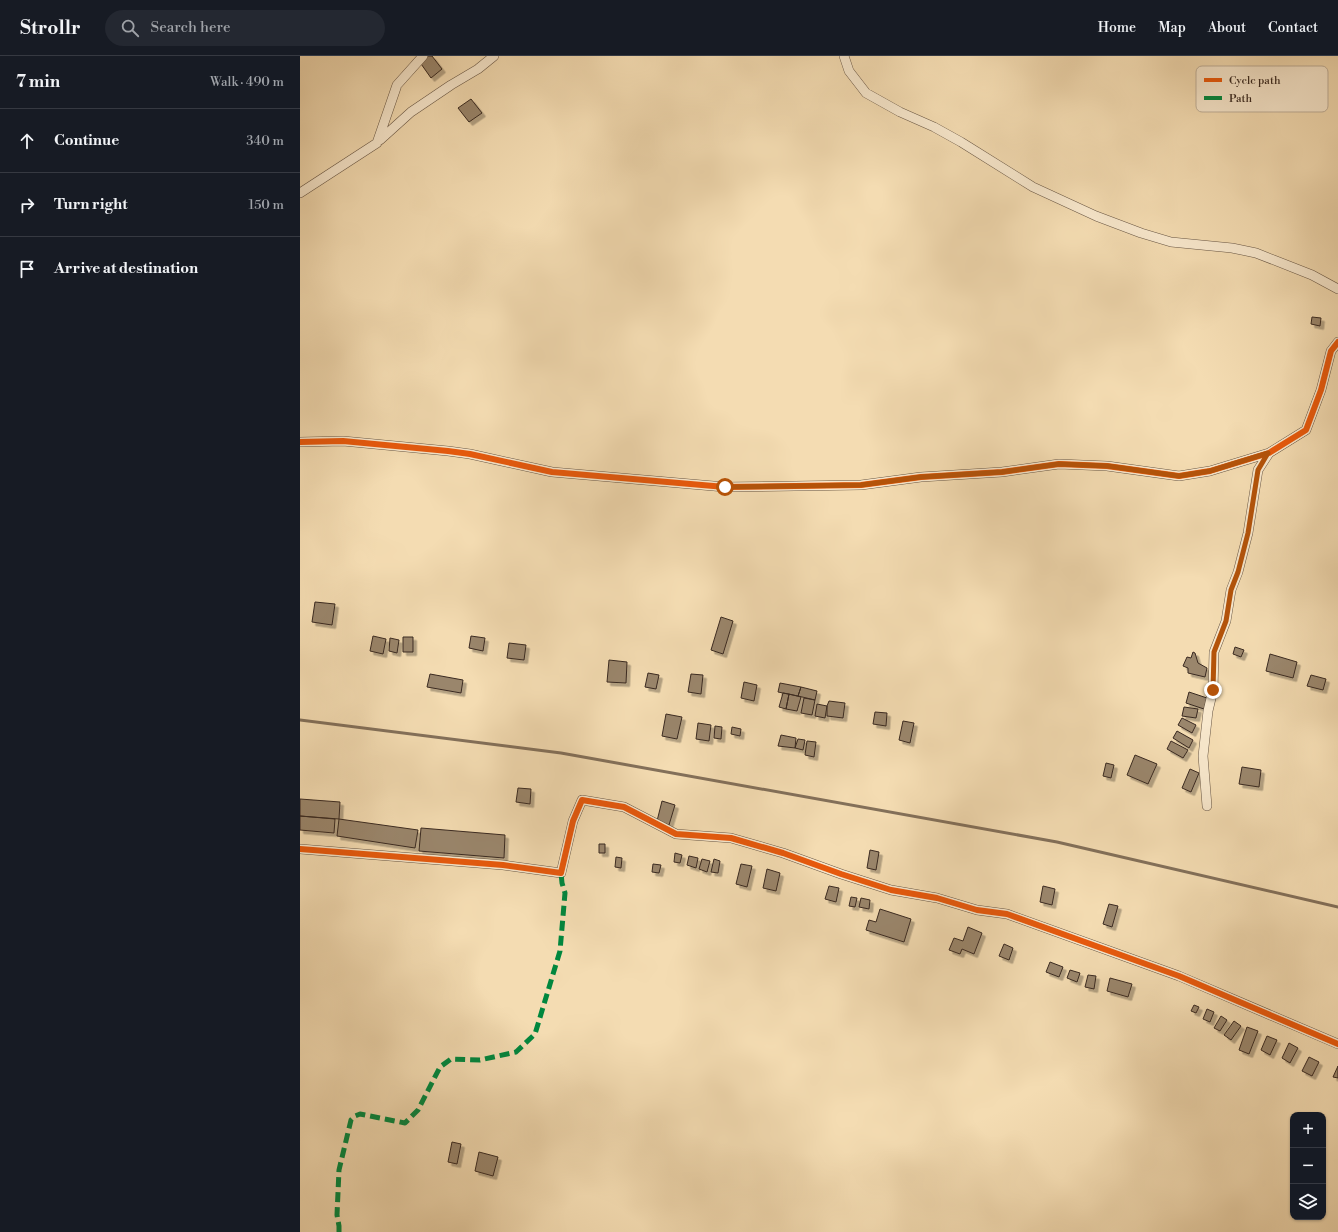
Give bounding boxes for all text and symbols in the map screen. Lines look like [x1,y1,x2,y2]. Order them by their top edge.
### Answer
search box [105,10,385,46]
text: Strollr [20,16,81,40]
icon: search [119,17,141,39]
text: Search here [151,18,231,37]
text: Home [1098,19,1136,37]
text: Map [1158,19,1186,37]
text: About [1208,19,1246,37]
text: Contact [1268,19,1318,37]
legend [1196,66,1328,112]
text: 7 min [16,71,60,93]
text: Walk · 490 m [210,74,284,90]
text: Cycle path [1229,74,1281,88]
text: Path [1229,92,1253,106]
icon: ahead [16,130,38,152]
text: Continue [54,131,119,150]
text: 340 m [246,133,284,149]
icon: right [16,194,38,216]
text: Turn right [54,195,128,214]
text: 150 m [249,197,284,213]
icon: arrive [16,258,38,280]
text: Arrive at destination [54,259,198,278]
route start [716,478,734,496]
route end [1204,681,1222,699]
map controls [1290,1112,1326,1220]
button: + [1290,1112,1326,1148]
button: − [1290,1148,1326,1184]
button: layers [1290,1184,1326,1220]

